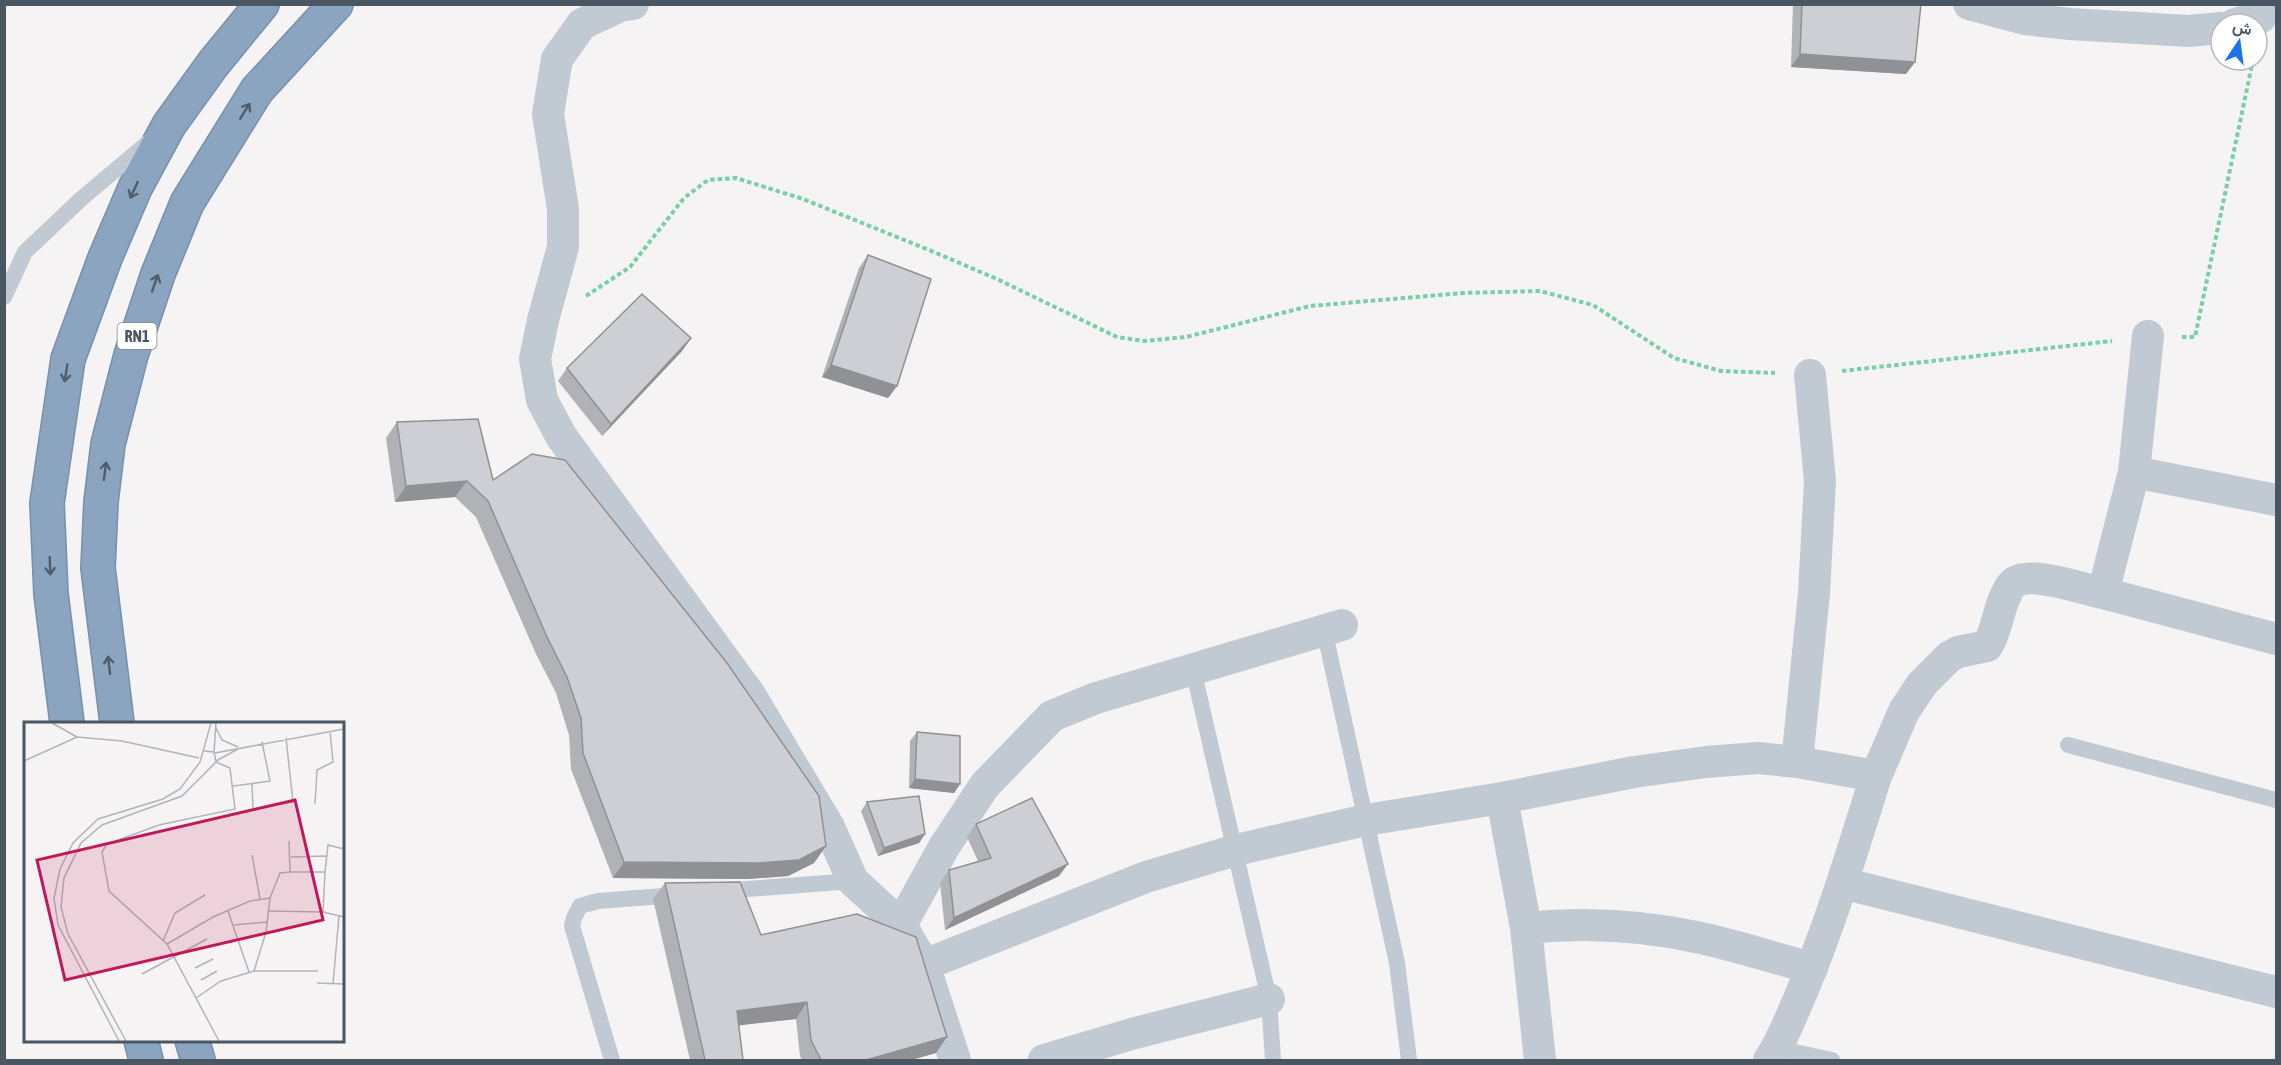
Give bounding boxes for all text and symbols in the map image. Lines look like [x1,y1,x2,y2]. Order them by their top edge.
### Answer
north arrow [2209,12,2269,72]
text: ش [2231,16,2254,39]
one-way arrow [239,103,251,120]
one-way arrow [128,181,140,199]
one-way arrow [150,274,161,293]
road number: RN1 [118,323,156,349]
one-way arrow [60,362,71,382]
one-way arrow [100,461,111,481]
one-way arrow [44,556,55,576]
one-way arrow [103,656,114,675]
inset map [24,722,344,1041]

